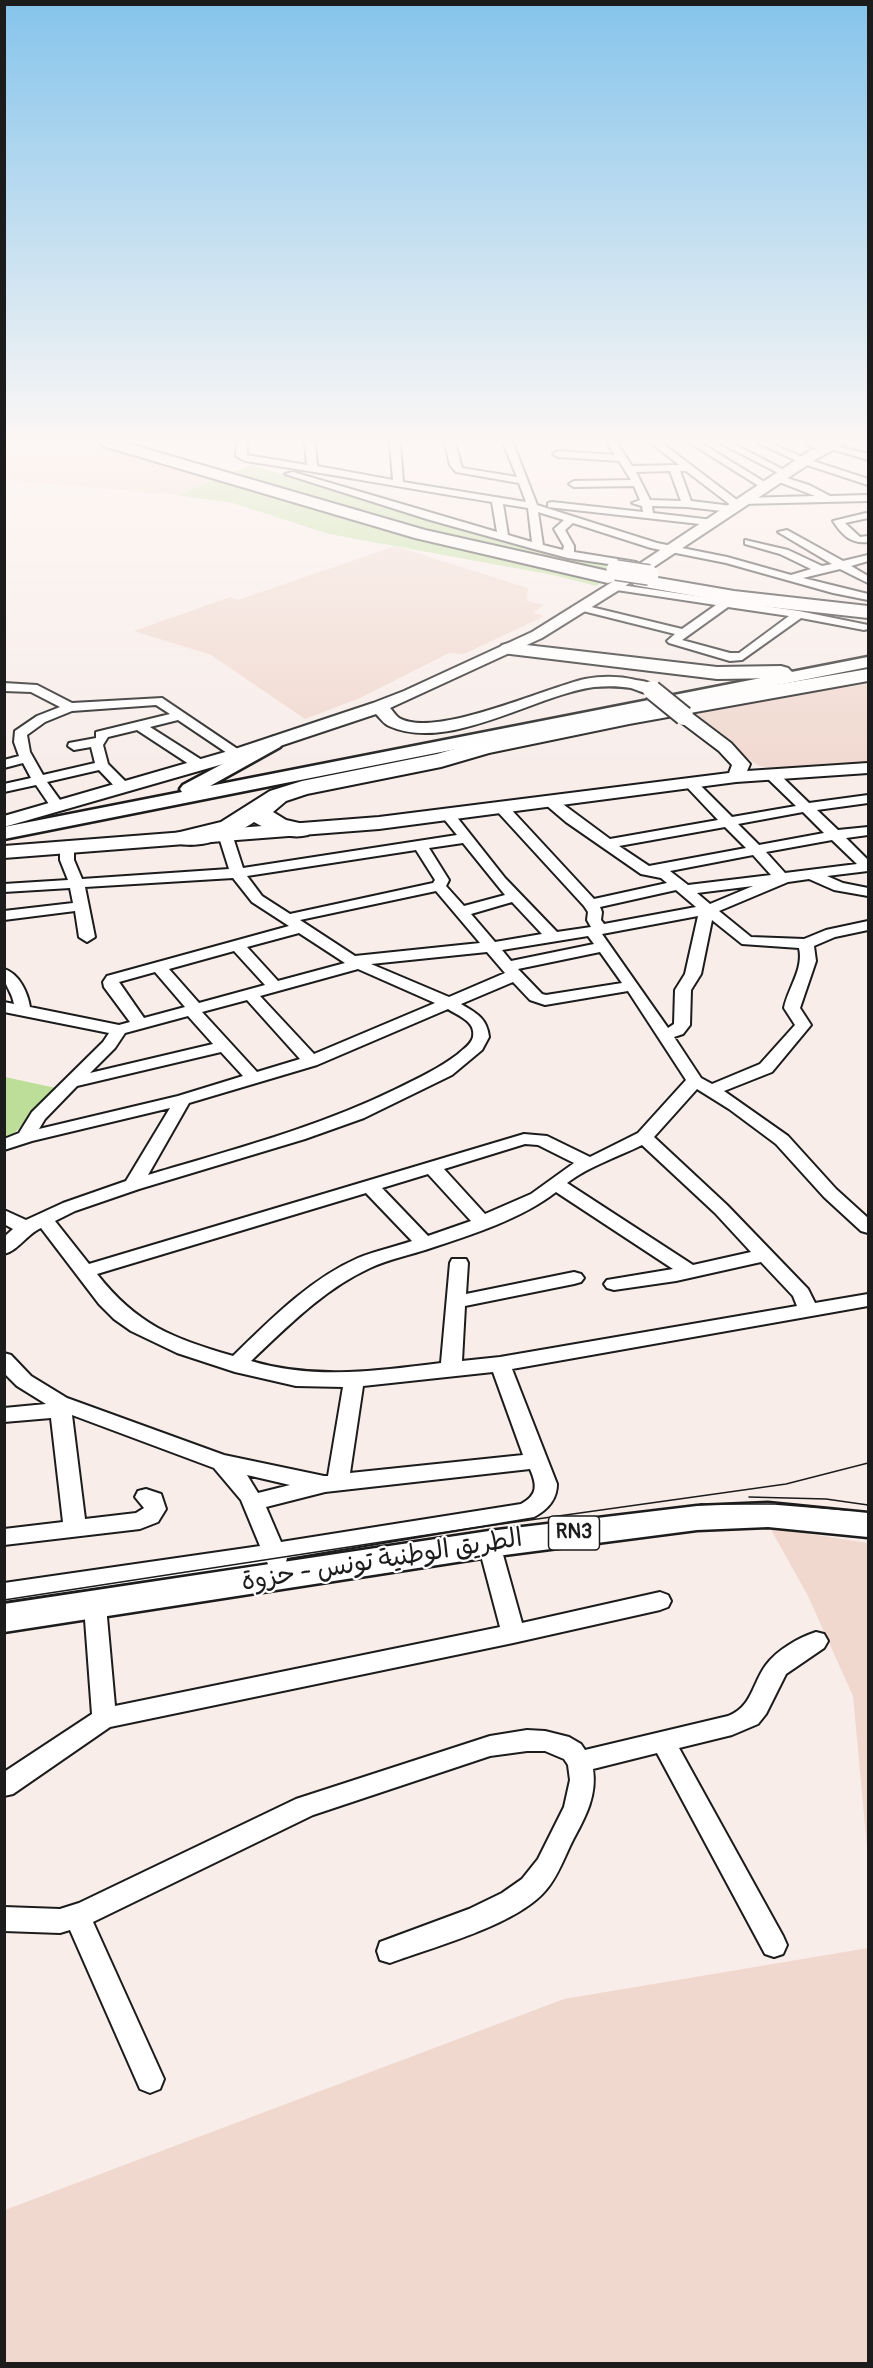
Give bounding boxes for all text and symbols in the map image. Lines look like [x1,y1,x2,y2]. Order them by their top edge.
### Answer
road number: RN3 [548,1516,600,1550]
street label: الطريق الوطنية تونس - حزوة [239,1523,525,1599]

